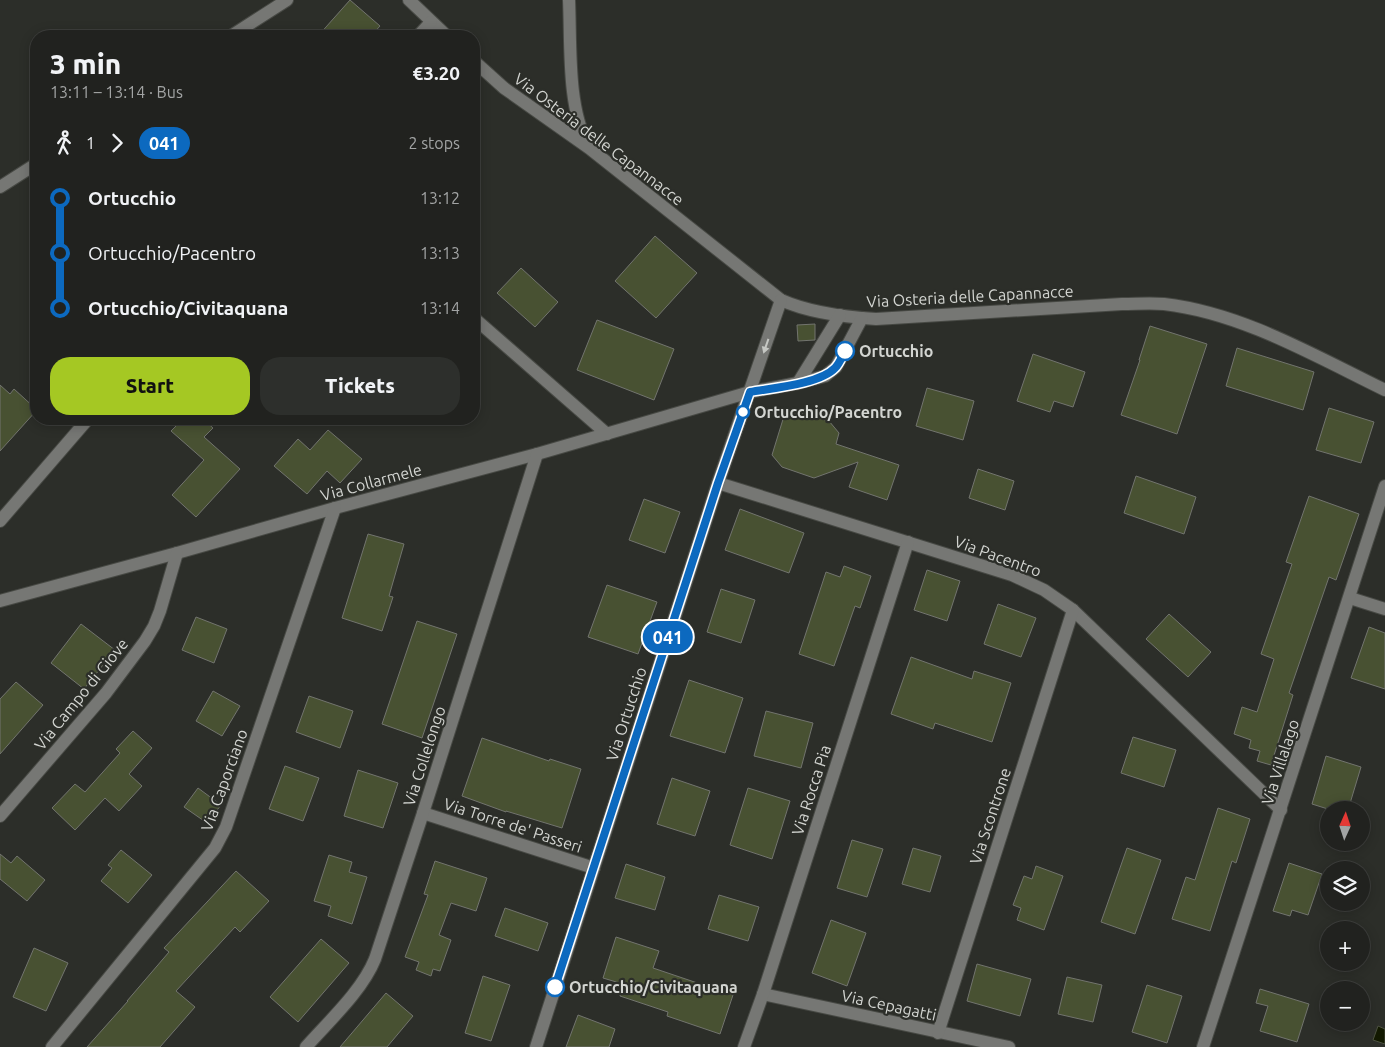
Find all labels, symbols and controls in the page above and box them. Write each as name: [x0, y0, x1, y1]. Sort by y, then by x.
text: 3 min: [50, 48, 121, 79]
text: €3.20: [412, 62, 460, 84]
street label: Via Osteria delle Capannacce: [511, 69, 687, 209]
text: 13:11 – 13:14 · Bus: [50, 83, 183, 101]
icon: walk: [50, 129, 78, 157]
icon: forward: [103, 129, 131, 157]
text: 041: [149, 133, 180, 153]
text: 1: [86, 134, 95, 152]
text: 2 stops: [408, 134, 460, 152]
text: Ortucchio: [88, 187, 176, 209]
text: 13:12: [420, 189, 460, 207]
text: Ortucchio/Pacentro: [88, 242, 256, 264]
text: 13:13: [420, 244, 460, 262]
street label: Via Osteria delle Capannacce: [866, 282, 1074, 310]
text: Ortucchio/Civitaquana: [88, 297, 288, 319]
text: 13:14: [420, 299, 460, 317]
one-way arrow: [761, 339, 769, 354]
marker: Ortucchio: [835, 341, 855, 361]
place label: Ortucchio: [859, 342, 933, 360]
button: Start: [50, 357, 250, 415]
button: Tickets: [260, 357, 460, 415]
place label: Ortucchio/Pacentro: [754, 403, 902, 421]
marker: Ortucchio/Pacentro: [736, 405, 750, 419]
street label: Via Collarmele: [318, 460, 424, 504]
street label: Via Pacentro: [952, 532, 1044, 580]
line badge: 041: [639, 621, 697, 653]
text: 041: [653, 627, 683, 647]
street label: Via Campo di Giove: [31, 635, 131, 753]
street label: Via Ortucchio: [602, 665, 650, 763]
street label: Via Collelongo: [399, 704, 449, 808]
street label: Via Villalago: [1258, 717, 1302, 807]
street label: Via Caporciano: [197, 727, 251, 833]
street label: Via Rocca Pia: [788, 742, 834, 838]
street label: Via Scontrone: [966, 765, 1014, 867]
street label: Via Torre de' Passeri: [442, 794, 584, 856]
north arrow: [1320, 801, 1370, 851]
map controls: [1320, 801, 1370, 1031]
button: layers: [1320, 861, 1370, 911]
button: +: [1320, 921, 1370, 971]
marker: Ortucchio/Civitaquana: [545, 977, 565, 997]
place label: Ortucchio/Civitaquana: [569, 978, 738, 996]
button: −: [1320, 981, 1370, 1031]
street label: Via Cepagatti: [840, 986, 938, 1024]

